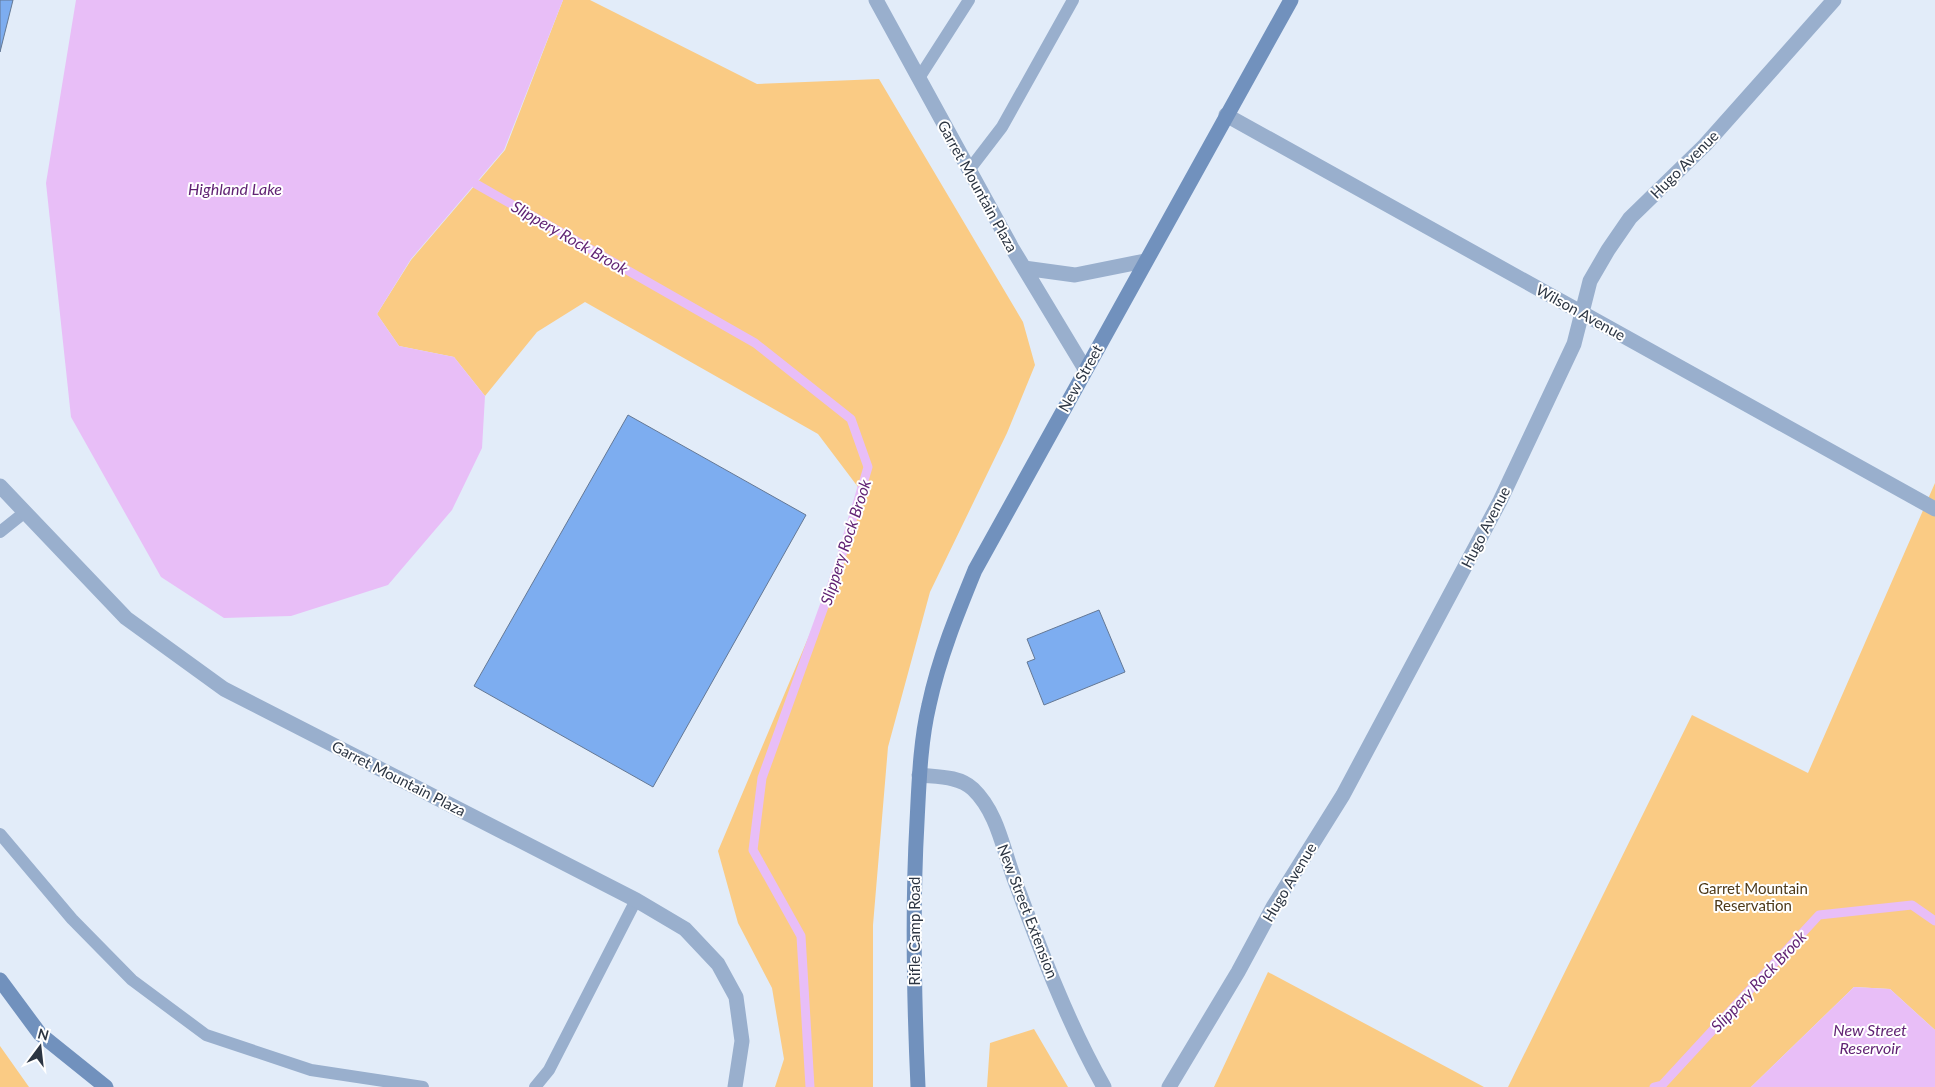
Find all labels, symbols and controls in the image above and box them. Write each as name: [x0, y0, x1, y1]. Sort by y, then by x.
street label: Garret Mountain Plaza: [934, 117, 1022, 255]
street label: Hugo Avenue: [1646, 126, 1722, 202]
water label: Highland Lake: [188, 179, 282, 198]
water label: Slippery Rock Brook: [509, 196, 632, 278]
street label: Wilson Avenue: [1533, 280, 1629, 344]
street label: New Street: [1054, 341, 1106, 415]
water label: Slippery Rock Brook: [816, 476, 874, 607]
street label: Hugo Avenue: [1457, 483, 1513, 571]
street label: Garret Mountain Plaza: [329, 736, 469, 820]
street label: Hugo Avenue: [1258, 839, 1320, 925]
street label: New Street Extension: [994, 841, 1062, 981]
street label: Rifle Camp Road: [905, 877, 923, 985]
park label: Garret Mountain Reservation: [1698, 879, 1808, 914]
water label: Slippery Rock Brook: [1706, 926, 1810, 1035]
water label: New Street Reservoir: [1833, 1020, 1907, 1057]
north arrow: [15, 1022, 65, 1072]
text: N: [36, 1024, 51, 1044]

